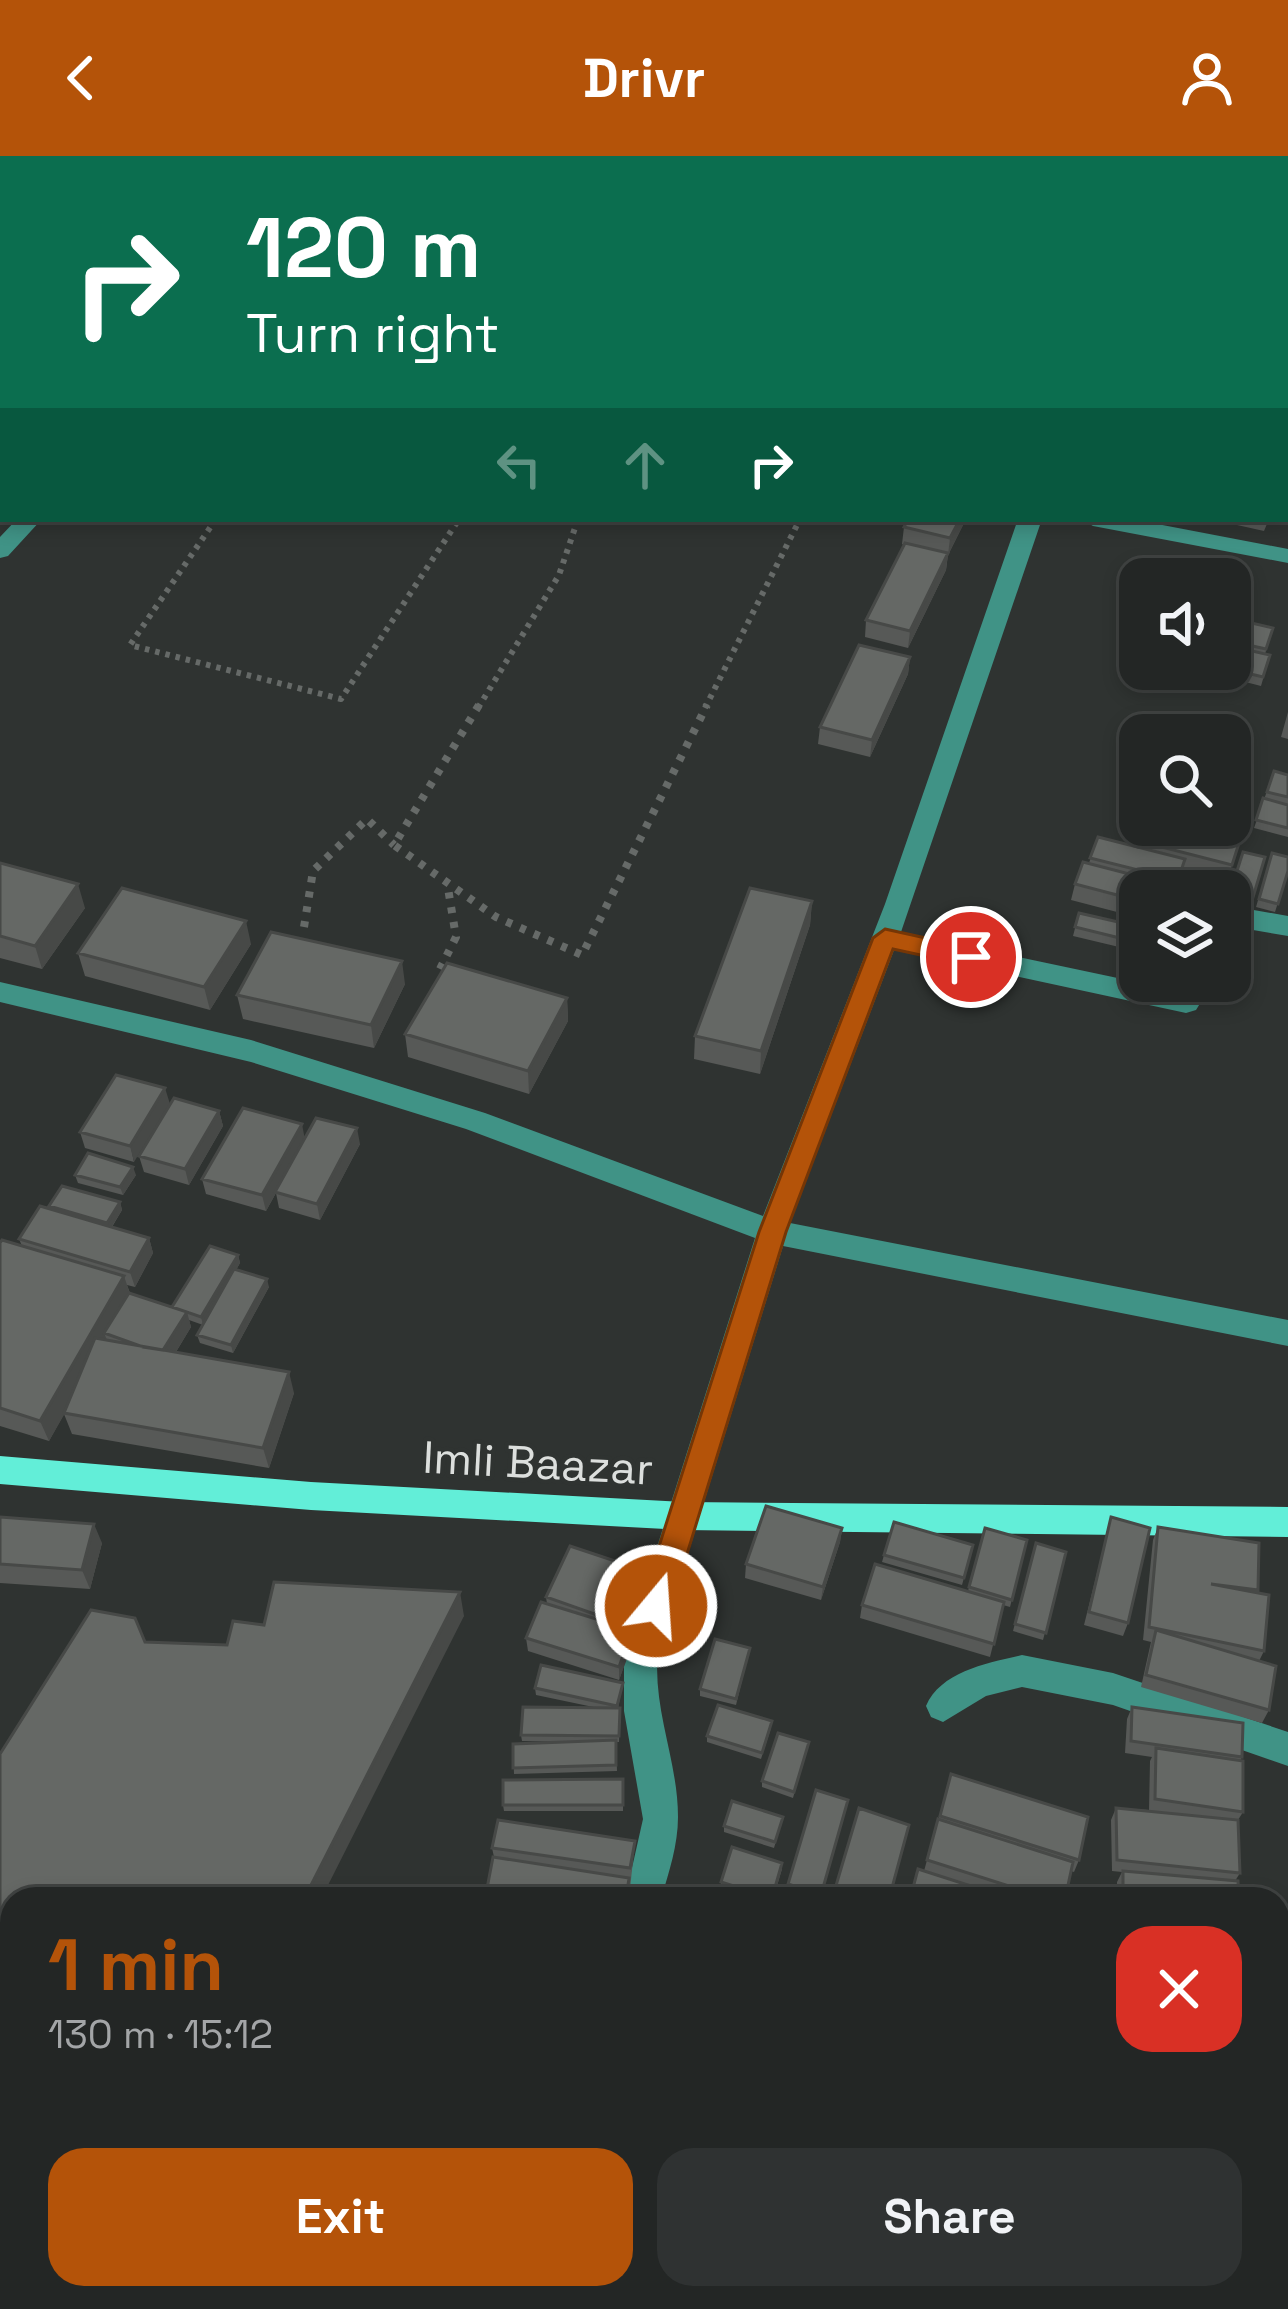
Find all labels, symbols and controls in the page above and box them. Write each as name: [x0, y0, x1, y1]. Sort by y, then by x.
text: Drivr: [583, 44, 705, 113]
icon: back: [48, 45, 114, 111]
icon: person: [1174, 45, 1240, 111]
text: 120 m: [246, 194, 481, 302]
icon: right: [48, 204, 204, 360]
text: Turn right: [246, 299, 499, 368]
icon: left: [486, 432, 552, 498]
icon: ahead: [612, 432, 678, 498]
icon: right: [738, 432, 804, 498]
map controls: [1119, 558, 1251, 1002]
button: sound: [1119, 558, 1251, 690]
button: search: [1119, 714, 1251, 846]
button: layers: [1119, 870, 1251, 1002]
pin: [920, 906, 1022, 1008]
icon: arrive: [938, 924, 1004, 990]
street label: Imli Baazar: [421, 1428, 655, 1498]
position arrow: [593, 1543, 719, 1669]
text: 1 min: [48, 1919, 224, 2011]
button: close: [1116, 1926, 1242, 2052]
text: 130 m · 15:12: [48, 2010, 273, 2059]
button: Exit: [48, 2148, 633, 2286]
button: Share: [657, 2148, 1242, 2286]

